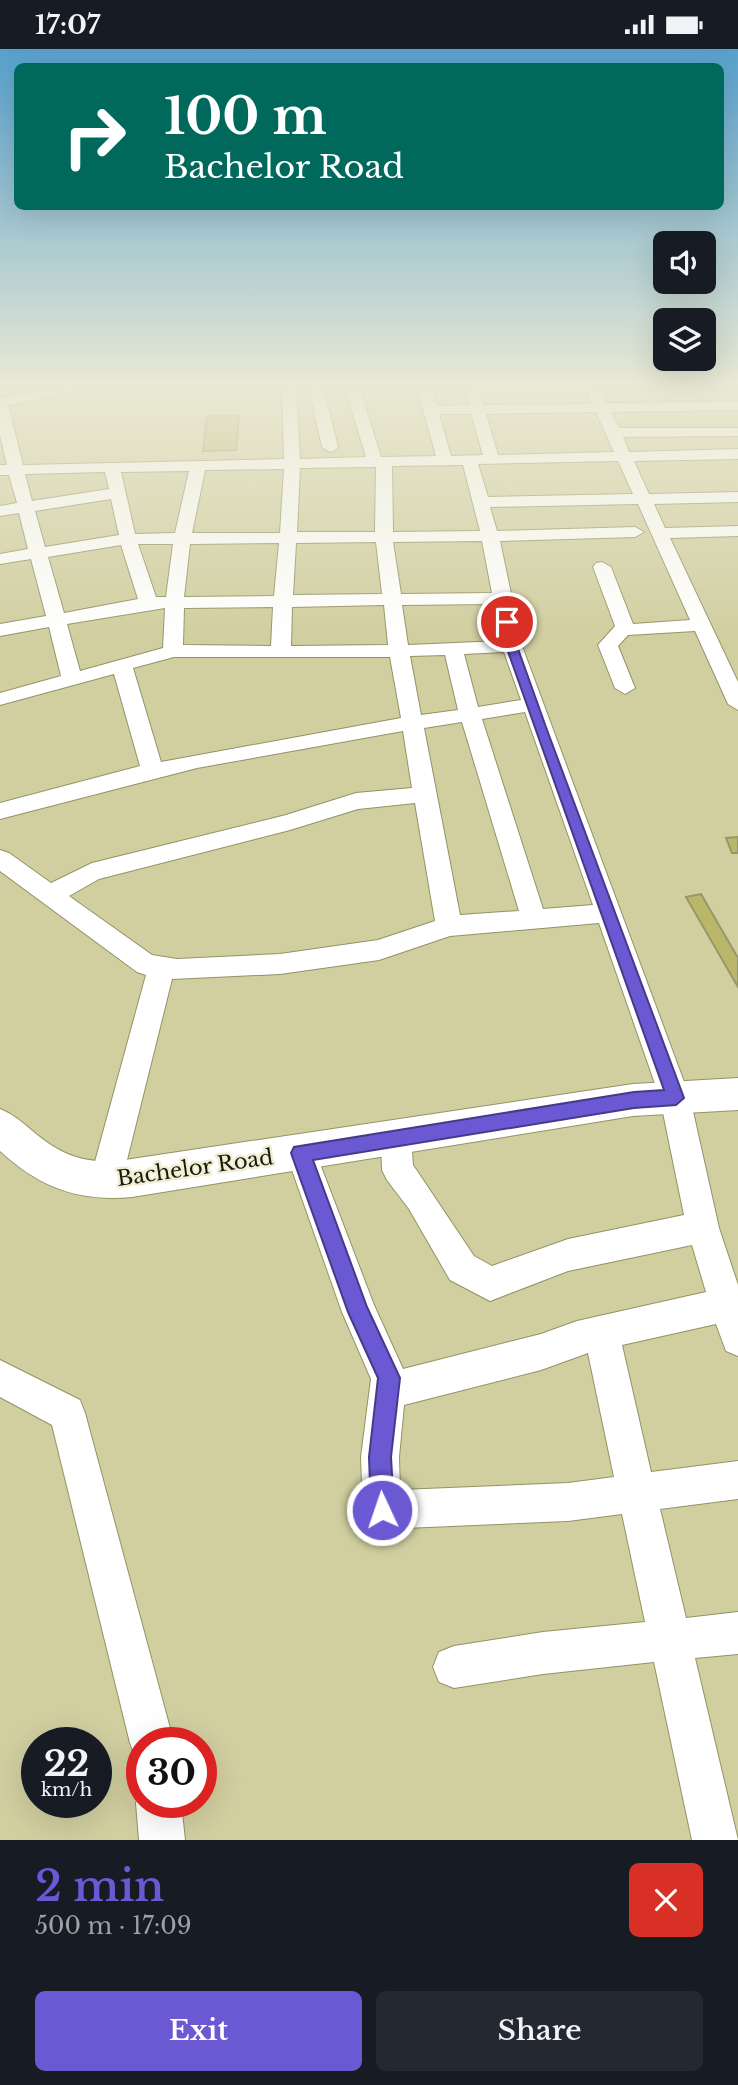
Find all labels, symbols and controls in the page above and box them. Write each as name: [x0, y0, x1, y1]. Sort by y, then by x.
text: 17:07: [35, 9, 100, 41]
text: 100 m: [164, 86, 327, 147]
icon: right: [49, 91, 140, 182]
text: Bachelor Road: [164, 147, 404, 187]
map controls: [653, 231, 716, 371]
button: sound: [653, 231, 716, 294]
button: layers: [653, 308, 716, 371]
pin: [477, 592, 537, 652]
icon: arrive: [488, 603, 526, 641]
street label: Bachelor Road: [115, 1144, 275, 1192]
position arrow: [345, 1473, 419, 1547]
speed limit sign: 30: [126, 1727, 217, 1818]
text: 22: [44, 1742, 89, 1785]
text: km/h: [41, 1779, 92, 1801]
text: 2 min: [35, 1860, 164, 1912]
button: close: [629, 1863, 703, 1937]
text: 500 m · 17:09: [35, 1912, 192, 1940]
button: Exit: [35, 1991, 362, 2071]
button: Share: [376, 1991, 703, 2071]

